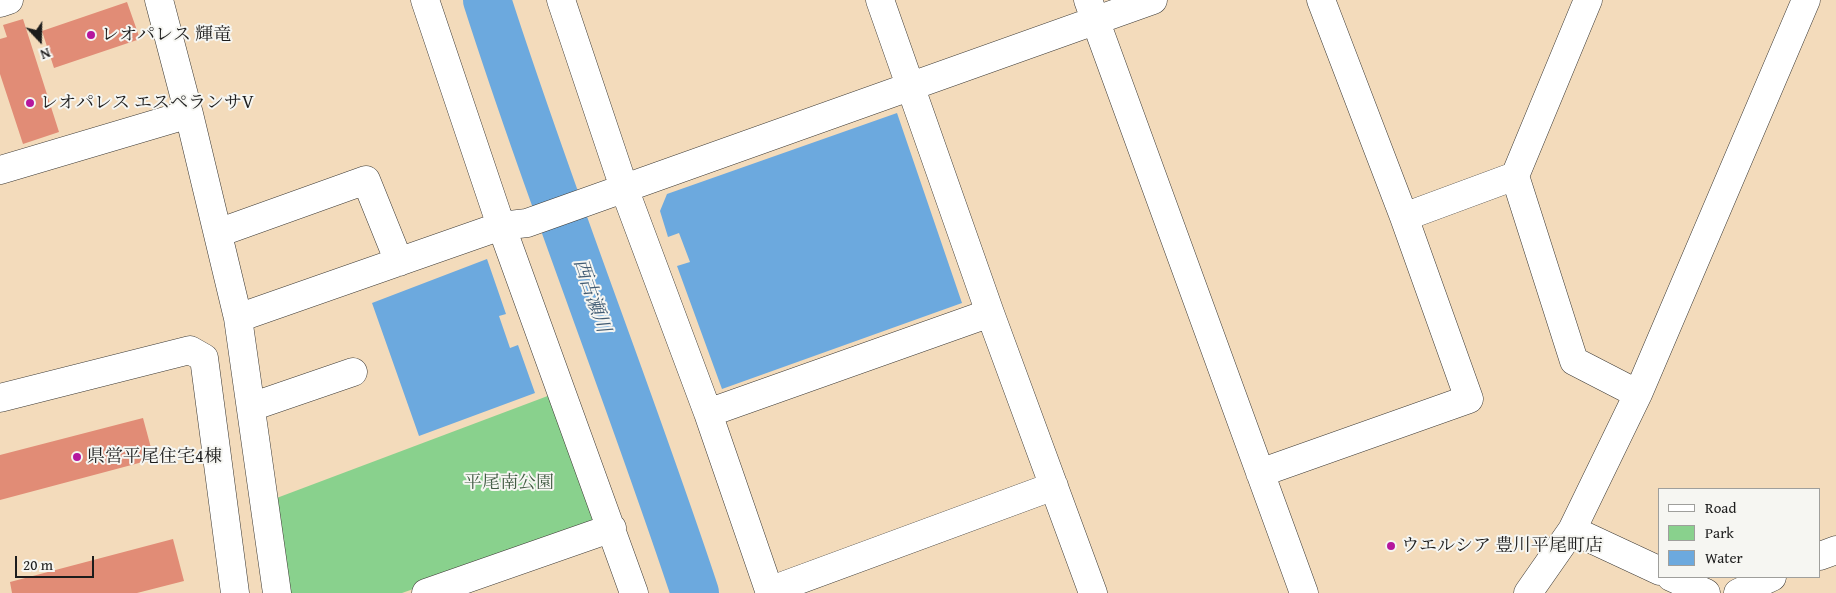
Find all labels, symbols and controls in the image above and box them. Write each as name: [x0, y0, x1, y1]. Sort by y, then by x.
north arrow: [15, 15, 65, 65]
place label: レオパレス 輝竜: [101, 24, 231, 46]
marker: レオパレス 輝竜: [85, 29, 97, 41]
text: N: [37, 43, 53, 65]
place label: レオパレス エスペランサⅤ: [40, 92, 254, 114]
marker: レオパレス エスペランサⅤ: [24, 97, 36, 109]
water label: 西古瀬川: [568, 256, 614, 336]
place label: 県営平尾住宅4棟: [87, 446, 222, 468]
marker: 県営平尾住宅4棟: [71, 451, 83, 463]
park label: 平尾南公園: [464, 472, 554, 494]
legend: [1658, 488, 1821, 578]
text: Road: [1705, 497, 1736, 518]
text: Park: [1705, 522, 1734, 543]
place label: ウエルシア 豊川平尾町店: [1401, 535, 1603, 557]
marker: ウエルシア 豊川平尾町店: [1385, 540, 1397, 552]
scale bar: [18, 546, 96, 578]
text: Water: [1705, 547, 1743, 568]
text: 20 m: [23, 554, 53, 575]

